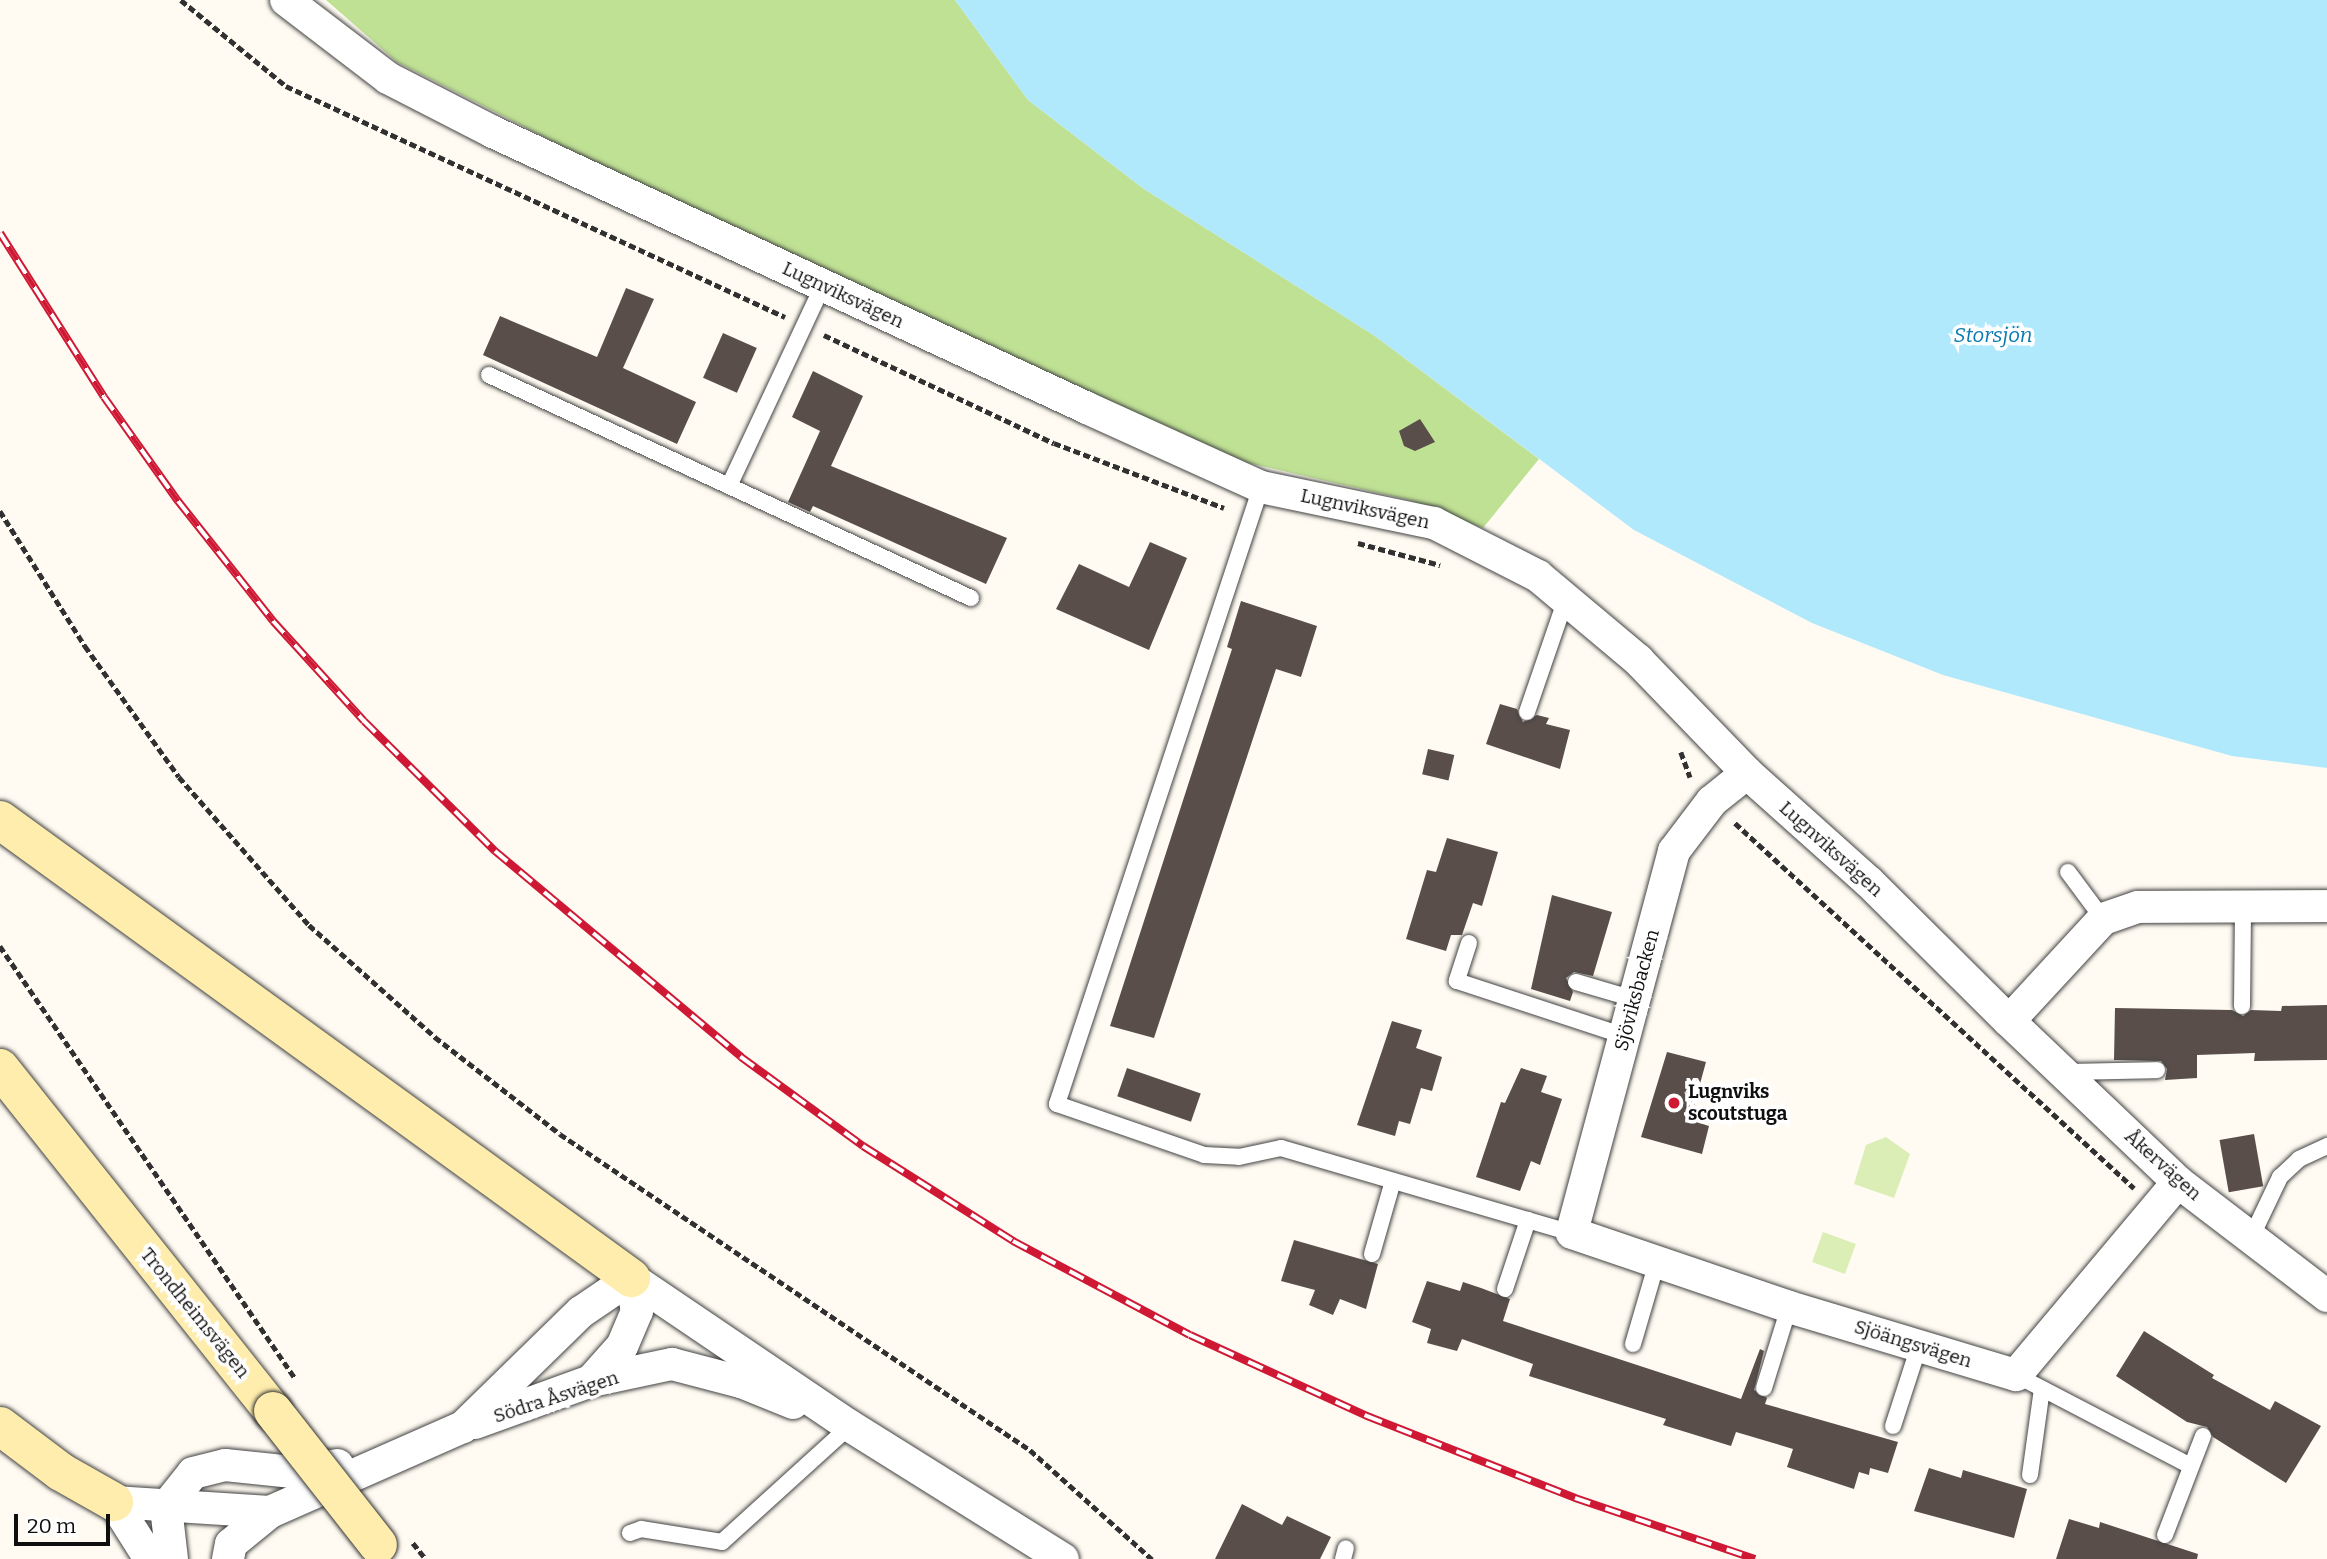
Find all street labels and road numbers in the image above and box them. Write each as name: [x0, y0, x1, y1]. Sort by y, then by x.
street label: Lugnviksvägen: [779, 257, 907, 333]
street label: Lugnviksvägen: [1298, 484, 1432, 534]
street label: Lugnviksvägen: [1775, 797, 1887, 901]
street label: Sjöviksbacken: [1610, 927, 1664, 1053]
street label: Åkervägen: [2120, 1125, 2206, 1205]
street label: Trondheimsvägen: [136, 1243, 254, 1383]
street label: Sjöängsvägen: [1852, 1315, 1974, 1373]
street label: Södra Åsvägen: [491, 1366, 621, 1428]

